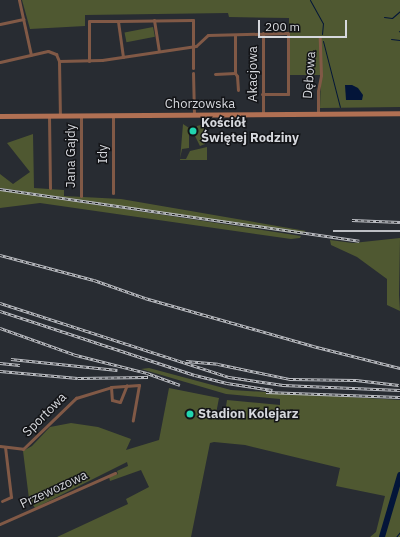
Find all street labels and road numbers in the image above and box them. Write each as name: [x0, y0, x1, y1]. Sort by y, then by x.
street label: Akacjowa: [245, 46, 261, 102]
street label: Dębowa: [301, 51, 319, 99]
street label: Chorzowska: [165, 96, 235, 112]
street label: Jana Gajdy: [63, 124, 79, 188]
street label: Idy: [95, 144, 111, 164]
street label: Sportowa: [20, 390, 70, 440]
street label: Przewozowa: [18, 468, 90, 512]

